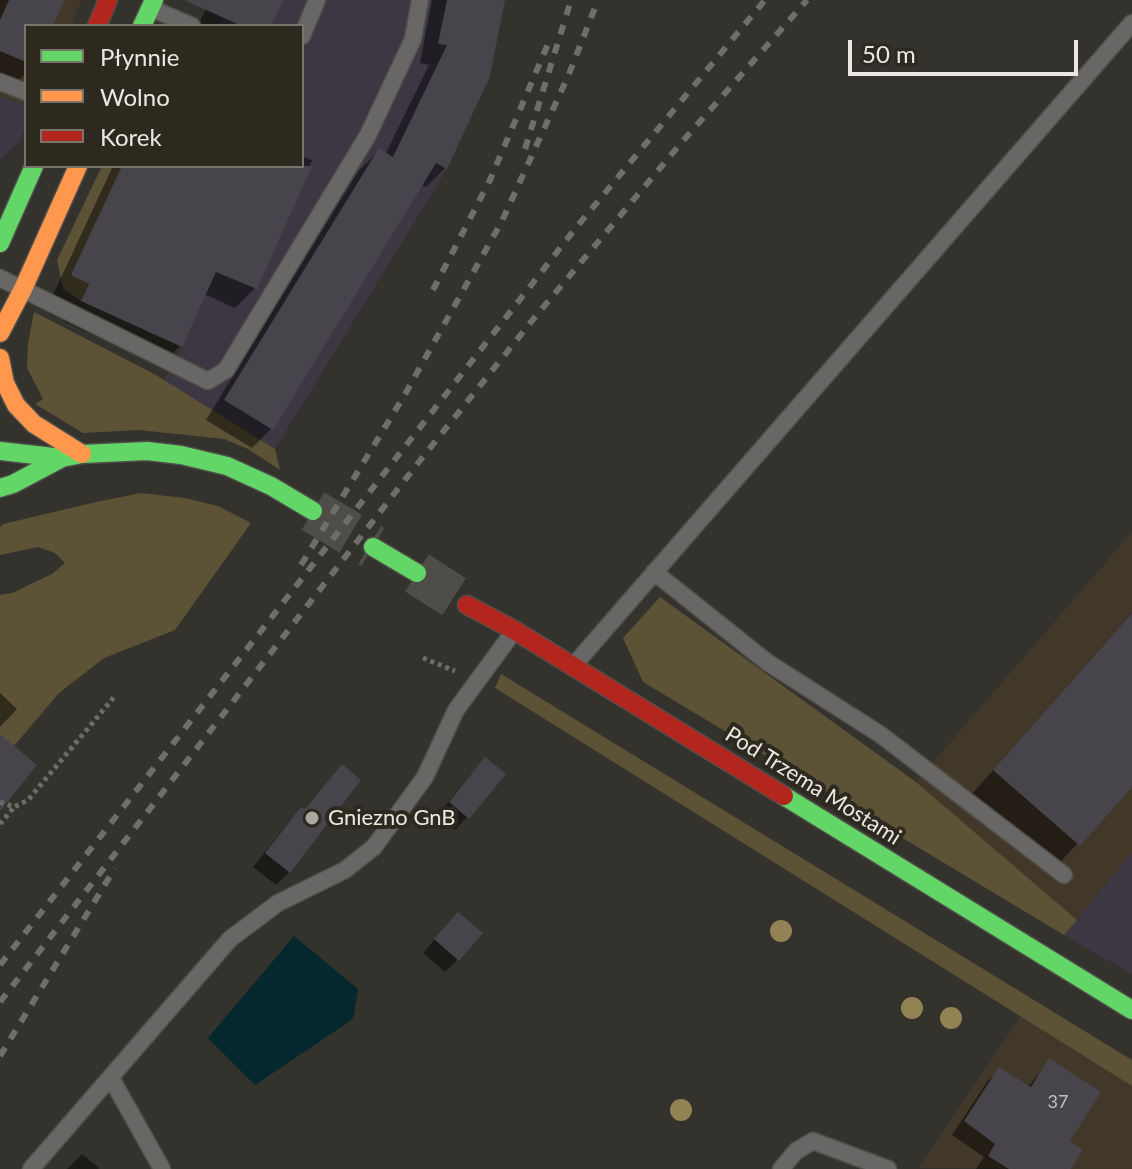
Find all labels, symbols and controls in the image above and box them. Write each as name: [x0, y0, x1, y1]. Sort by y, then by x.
legend: [24, 24, 304, 168]
scale bar: [852, 24, 1082, 74]
text: 50 m: [862, 39, 916, 68]
text: Płynnie: [100, 42, 179, 71]
text: Wolno: [100, 82, 170, 111]
text: Korek: [100, 122, 162, 151]
street label: Pod Trzema Mostami: [720, 721, 906, 851]
place label: Gniezno GnB: [328, 805, 456, 831]
marker: Gniezno GnB: [303, 809, 321, 827]
house number: 37: [1048, 1091, 1068, 1113]

